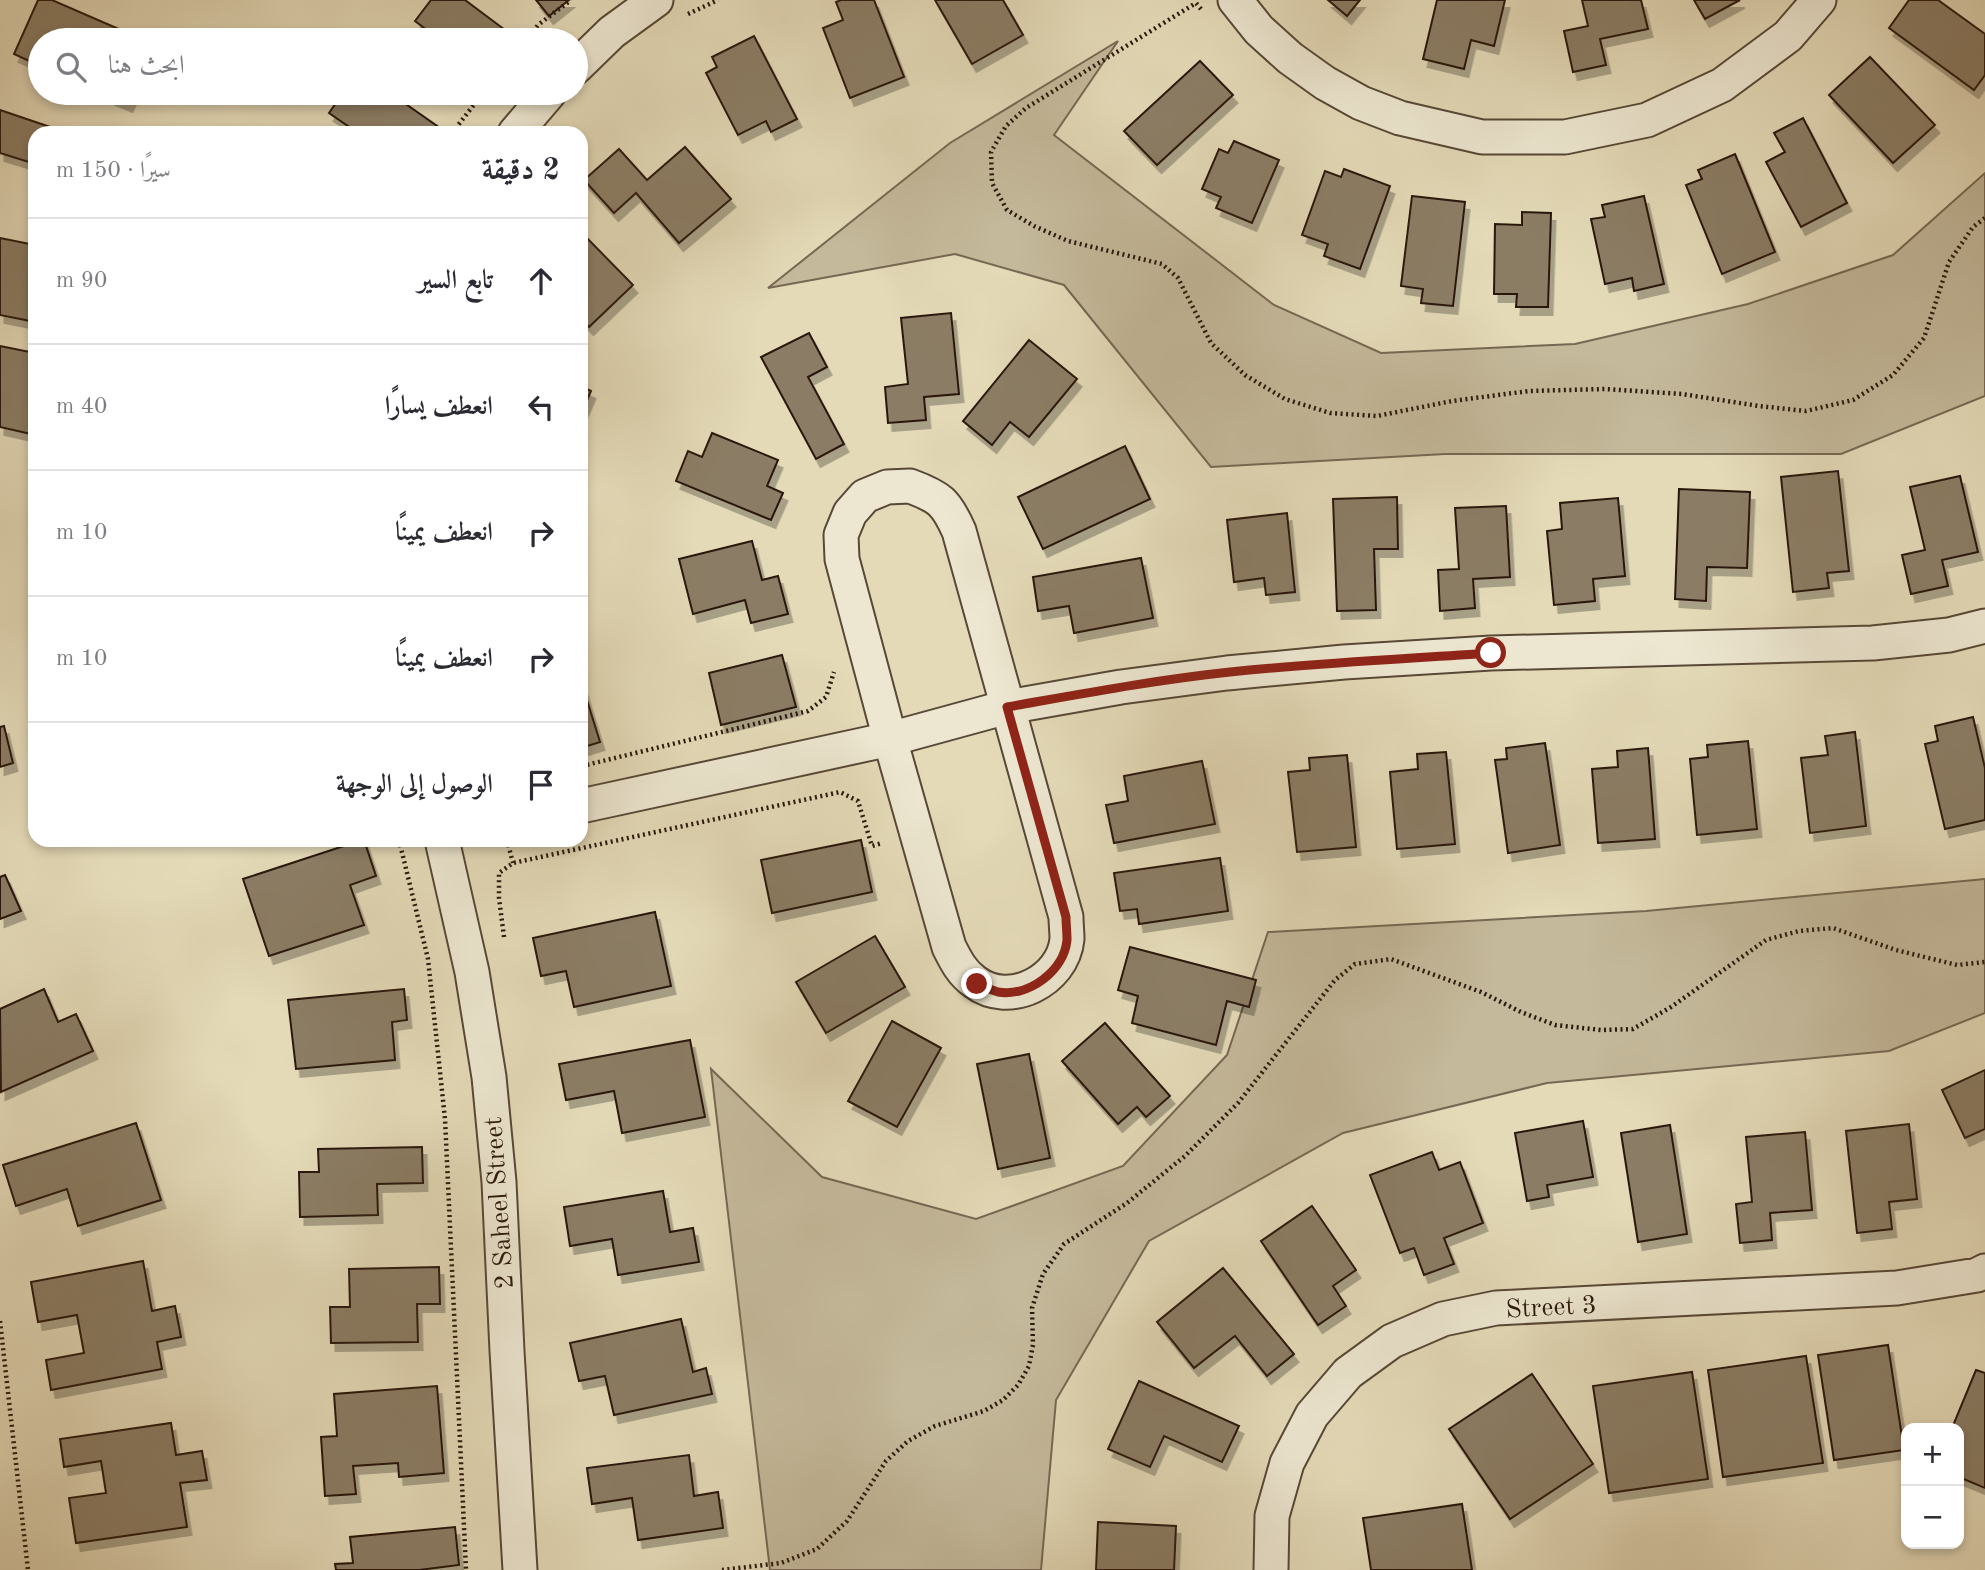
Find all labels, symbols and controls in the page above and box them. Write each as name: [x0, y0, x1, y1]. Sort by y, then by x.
search box: [28, 28, 588, 105]
icon: search: [52, 48, 90, 86]
text: ابحث هنا: [108, 53, 185, 79]
text: 2 دقيقة: [482, 156, 560, 186]
text: سيرًا · 150 m: [56, 159, 171, 182]
icon: ahead: [522, 262, 560, 300]
text: تابع السير: [418, 268, 493, 294]
text: 90 m: [56, 269, 107, 292]
icon: left: [522, 388, 560, 426]
text: انعطف يسارًا: [385, 394, 493, 420]
text: 40 m: [56, 395, 107, 418]
icon: right: [522, 514, 560, 552]
text: انعطف يمينًا: [395, 520, 493, 546]
text: 10 m: [56, 521, 107, 544]
route start: [1475, 637, 1506, 668]
icon: right: [522, 640, 560, 678]
text: انعطف يمينًا: [395, 646, 493, 672]
text: 10 m: [56, 647, 107, 670]
icon: arrive: [522, 766, 560, 804]
text: الوصول إلى الوجهة: [336, 772, 493, 798]
route end: [961, 968, 992, 999]
street label: 2 Saheel Street: [481, 1116, 519, 1290]
street label: Street 3: [1505, 1293, 1597, 1323]
map controls: [1901, 1423, 1964, 1549]
button: +: [1901, 1423, 1964, 1486]
button: −: [1901, 1486, 1964, 1549]

